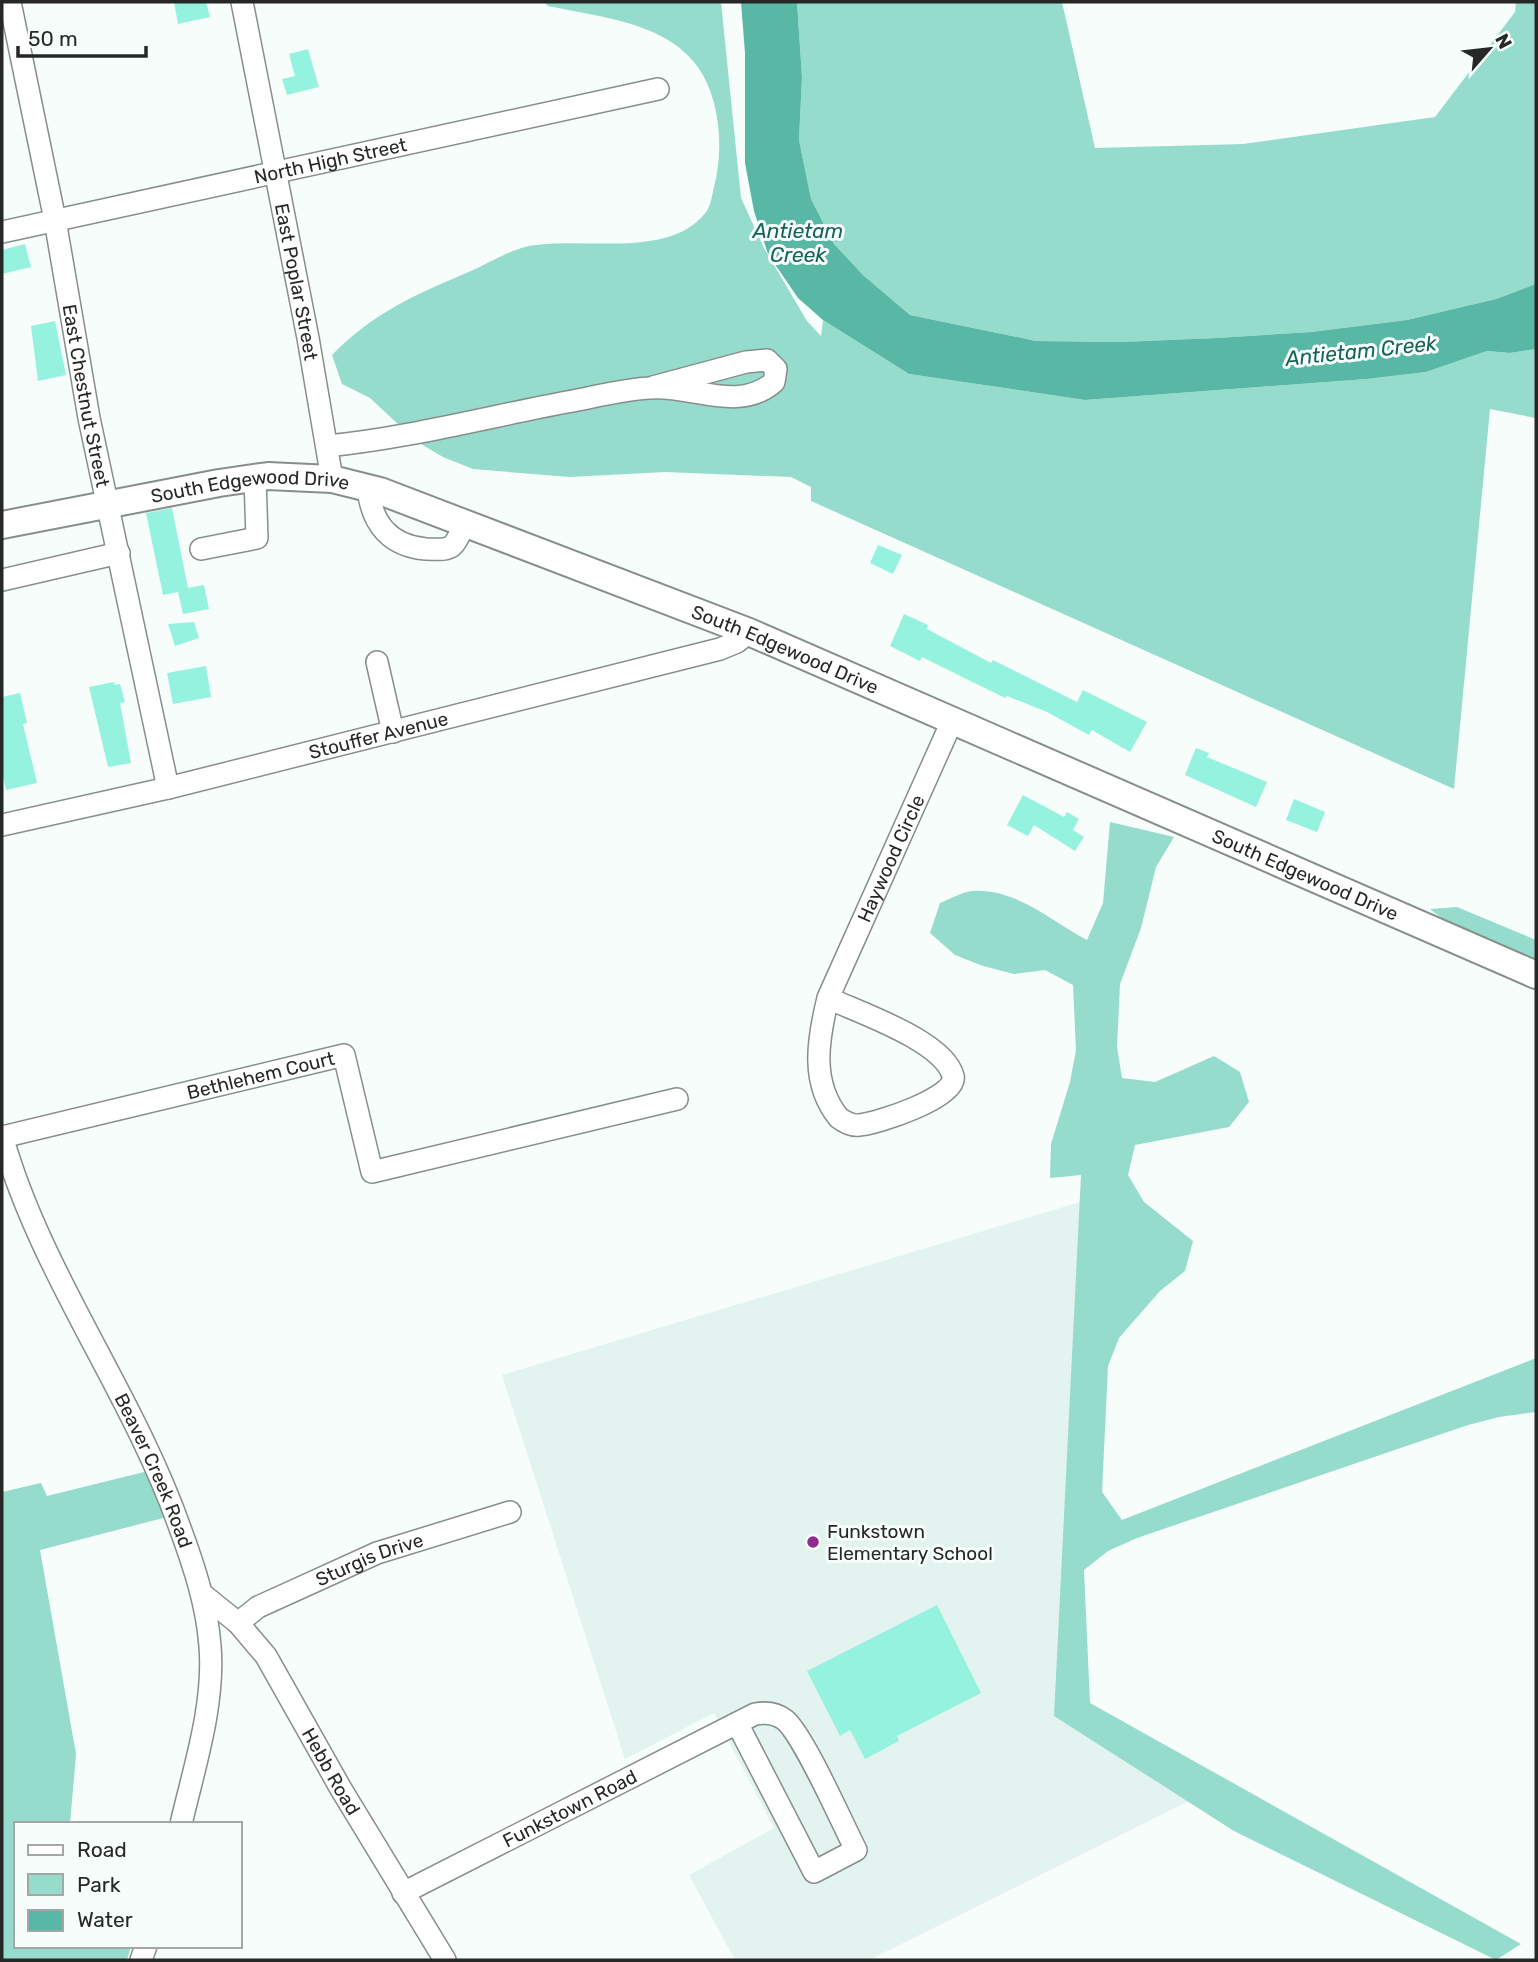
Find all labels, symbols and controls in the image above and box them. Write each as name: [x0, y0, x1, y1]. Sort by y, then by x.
scale bar: [18, 14, 145, 58]
north arrow: [1454, 14, 1524, 84]
text: 50 m: [28, 26, 78, 51]
text: N: [1490, 30, 1517, 53]
street label: North High Street: [252, 133, 409, 189]
street label: East Poplar Street: [270, 201, 323, 363]
water label: Antietam Creek: [752, 218, 843, 267]
street label: East Chestnut Street: [58, 302, 115, 490]
water label: Antietam Creek: [1283, 330, 1439, 371]
street label: South Edgewood Drive: [149, 465, 352, 508]
street label: South Edgewood Drive: [688, 600, 882, 699]
street label: Stouffer Avenue: [306, 707, 451, 764]
street label: Haywood Circle: [853, 791, 930, 926]
street label: South Edgewood Drive: [1209, 824, 1402, 926]
street label: Bethlehem Court: [185, 1047, 337, 1104]
street label: Beaver Creek Road: [110, 1390, 197, 1551]
place label: Funkstown Elementary School: [827, 1520, 993, 1565]
street label: Sturgis Drive: [312, 1528, 426, 1591]
marker: Funkstown Elementary School: [805, 1534, 821, 1550]
street label: Hebb Road: [297, 1724, 365, 1819]
street label: Funkstown Road: [499, 1765, 641, 1852]
legend: [14, 1822, 242, 1948]
text: Road: [77, 1837, 127, 1862]
text: Park: [77, 1872, 121, 1897]
text: Water: [77, 1907, 133, 1932]

